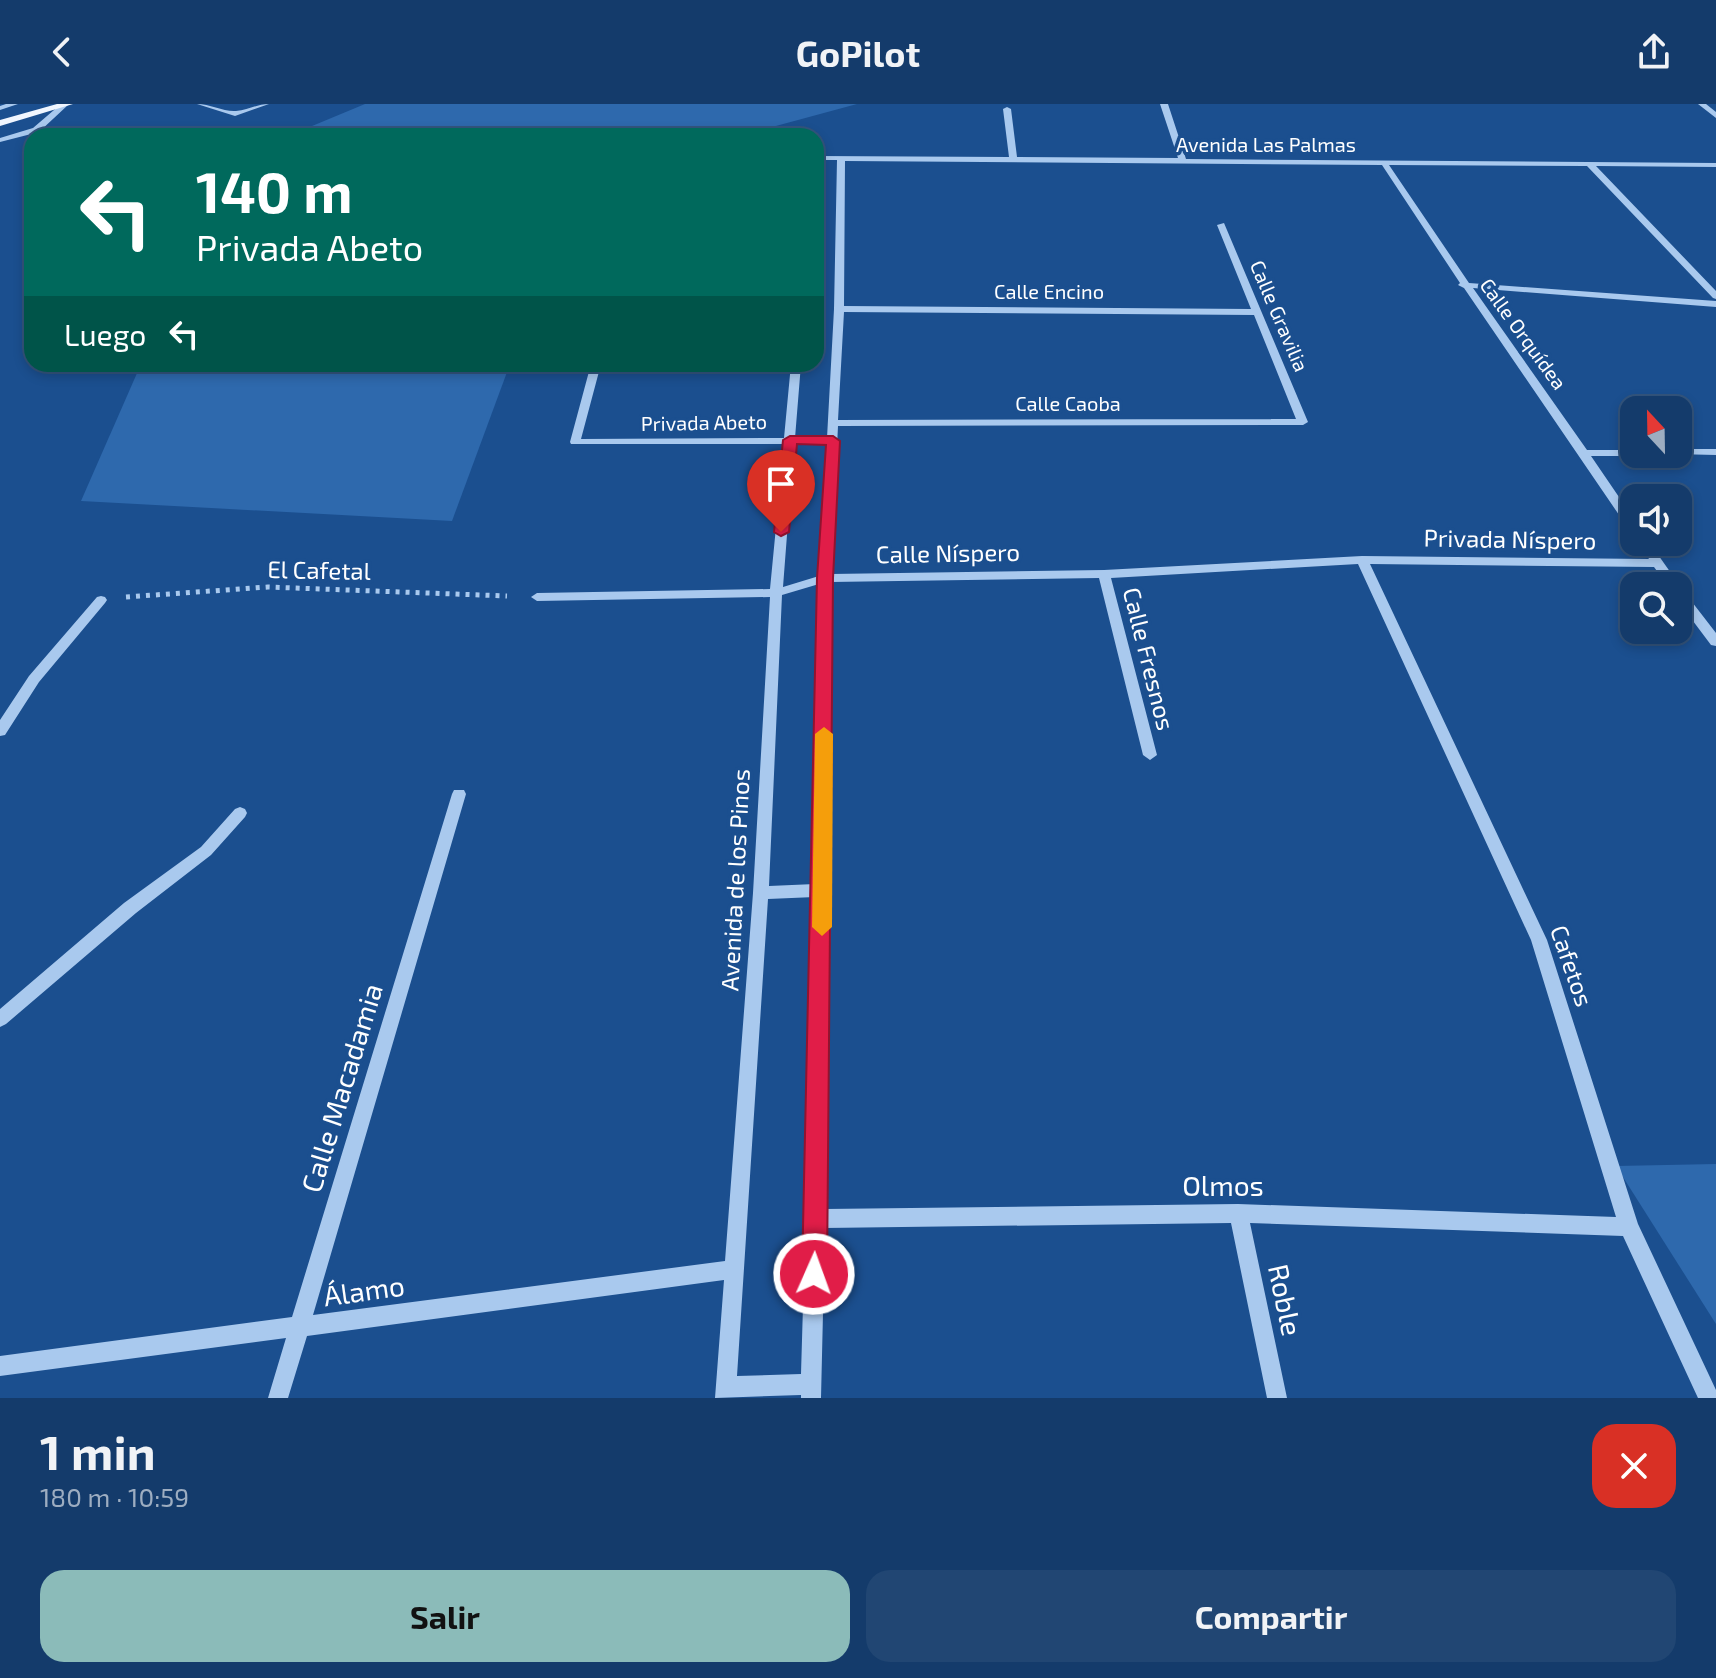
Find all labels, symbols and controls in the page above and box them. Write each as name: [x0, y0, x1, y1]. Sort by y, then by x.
icon: back: [40, 30, 84, 74]
icon: share: [1632, 30, 1676, 74]
text: GoPilot: [796, 31, 920, 74]
street label: Avenida Las Palmas: [1176, 132, 1356, 156]
text: 140 m: [196, 157, 353, 224]
icon: left: [64, 160, 168, 264]
text: Privada Abeto: [196, 225, 423, 268]
street label: Calle Gravilia: [1246, 256, 1314, 375]
street label: Calle Orquídea: [1475, 273, 1572, 394]
street label: Calle Encino: [994, 279, 1104, 303]
icon: left: [162, 312, 206, 356]
text: Luego: [64, 316, 146, 352]
street label: Calle Caoba: [1015, 391, 1121, 415]
north arrow: [1620, 396, 1692, 468]
map controls: [1620, 396, 1692, 644]
street label: Privada Abeto: [641, 409, 767, 435]
pin: [747, 450, 815, 532]
icon: arrive: [759, 462, 803, 506]
button: sound: [1620, 484, 1692, 556]
street label: Privada Níspero: [1423, 522, 1597, 555]
street label: Calle Níspero: [876, 537, 1020, 568]
street label: El Cafetal: [267, 554, 371, 585]
button: search: [1620, 572, 1692, 644]
street label: Calle Fresnos: [1118, 584, 1181, 733]
street label: Avenida de los Pinos: [714, 768, 755, 992]
street label: Cafetos: [1545, 921, 1600, 1010]
street label: Calle Macadamia: [293, 979, 389, 1196]
street label: Olmos: [1182, 1168, 1264, 1202]
position arrow: [772, 1232, 856, 1316]
street label: Roble: [1262, 1261, 1310, 1339]
street label: Álamo: [321, 1268, 407, 1313]
text: 1 min: [40, 1422, 156, 1480]
button: close: [1592, 1424, 1676, 1508]
text: 180 m · 10:59: [40, 1481, 189, 1512]
button: Salir: [40, 1570, 850, 1662]
button: Compartir: [866, 1570, 1676, 1662]

